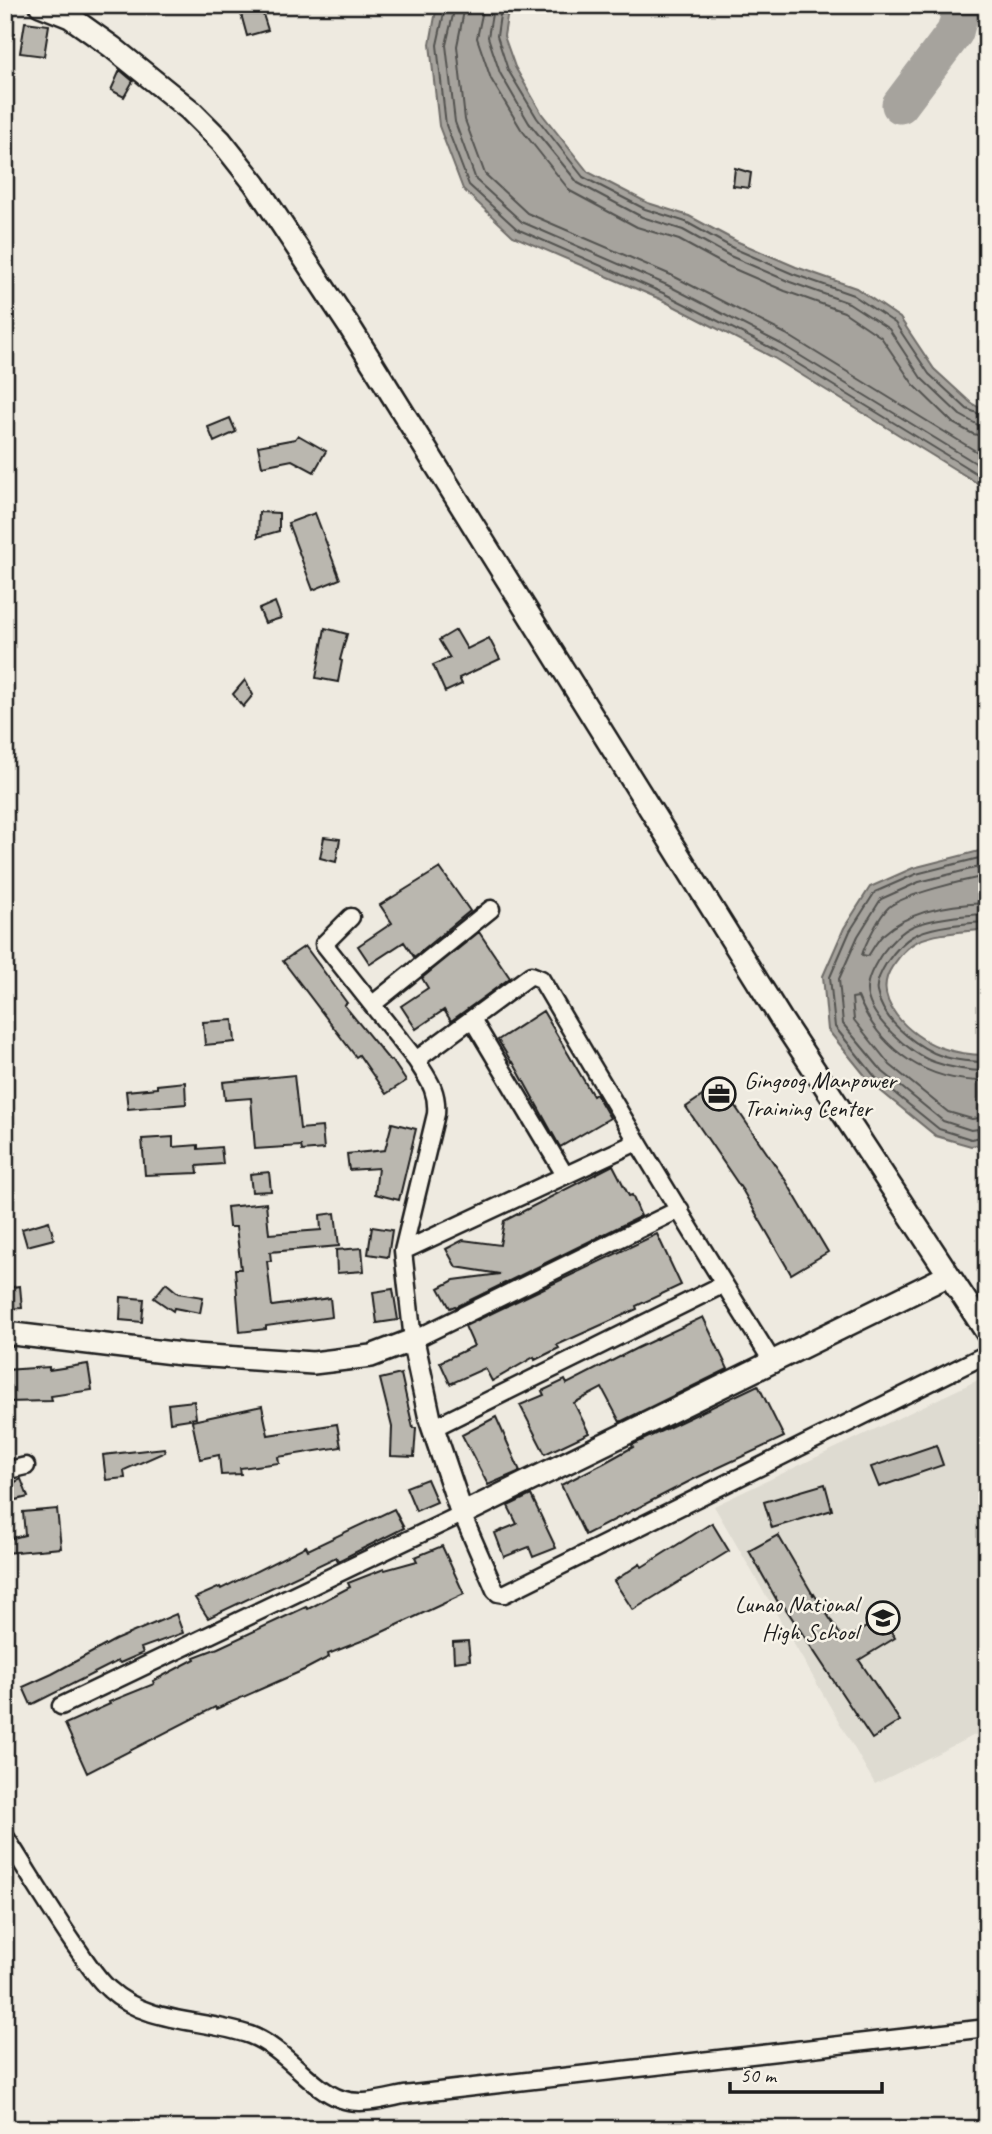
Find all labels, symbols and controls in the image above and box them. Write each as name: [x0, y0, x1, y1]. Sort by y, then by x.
place label: Gingoog Manpower Training Center: [744, 1065, 898, 1123]
office icon: Gingoog Manpower Training Center: [700, 1075, 738, 1113]
place label: Lunao National High School: [735, 1589, 862, 1647]
school or university icon: Lunao National High School: [864, 1599, 902, 1637]
scale bar: [730, 2050, 882, 2094]
text: 50 m: [740, 2062, 778, 2088]

